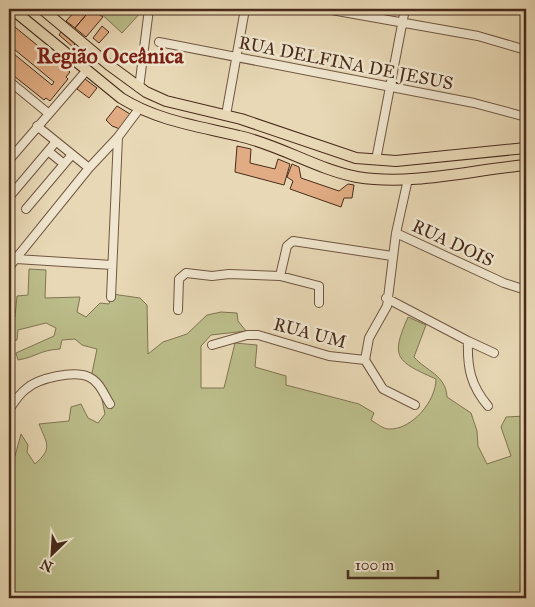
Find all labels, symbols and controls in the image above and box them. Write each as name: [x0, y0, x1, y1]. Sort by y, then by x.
street label: RUA DELFINA DE JESUS: [237, 31, 455, 96]
district label: Região Oceânica: [36, 42, 184, 69]
street label: RUA DOIS: [409, 215, 497, 271]
street label: RUA UM: [271, 313, 349, 353]
north arrow: [28, 530, 78, 580]
scale bar: [348, 547, 438, 579]
text: N: [38, 555, 56, 576]
text: 100 m: [355, 556, 395, 574]

